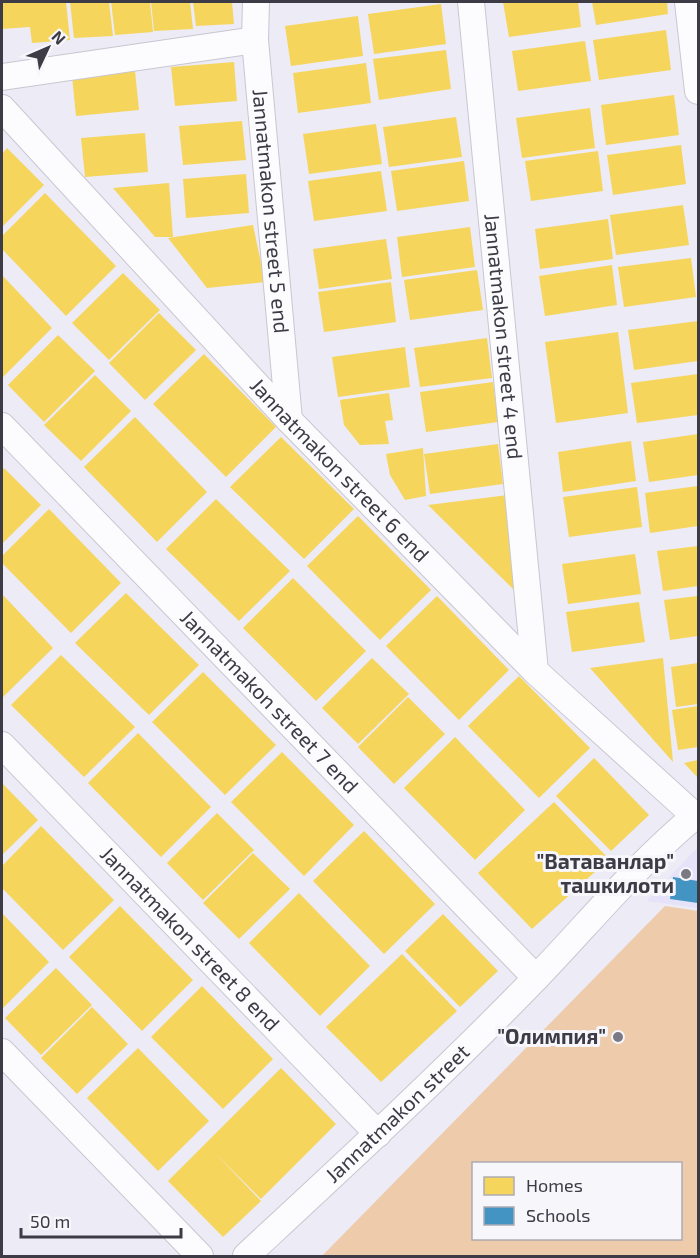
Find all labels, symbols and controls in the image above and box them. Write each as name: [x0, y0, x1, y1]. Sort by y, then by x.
north arrow: [18, 18, 78, 78]
text: N: [48, 26, 70, 48]
street label: Jannatmakon street 5 end: [248, 88, 295, 334]
street label: Jannatmakon street 4 end: [480, 212, 529, 460]
street label: Jannatmakon street 6 end: [246, 372, 435, 566]
street label: Jannatmakon street 7 end: [176, 604, 364, 798]
street label: Jannatmakon street 8 end: [96, 841, 285, 1036]
place label: "Ватаванлар" ташкилоти: [536, 848, 674, 897]
marker: "Ватаванлар" ташкилоти: [679, 867, 693, 881]
place label: "Олимпия": [497, 1023, 606, 1048]
marker: "Олимпия": [611, 1030, 625, 1044]
street label: Jannatmakon street: [319, 1038, 474, 1187]
legend: [472, 1162, 682, 1240]
text: Homes: [526, 1174, 583, 1196]
scale bar: [21, 1201, 182, 1239]
text: Schools: [526, 1204, 590, 1226]
text: 50 m: [30, 1210, 70, 1232]

